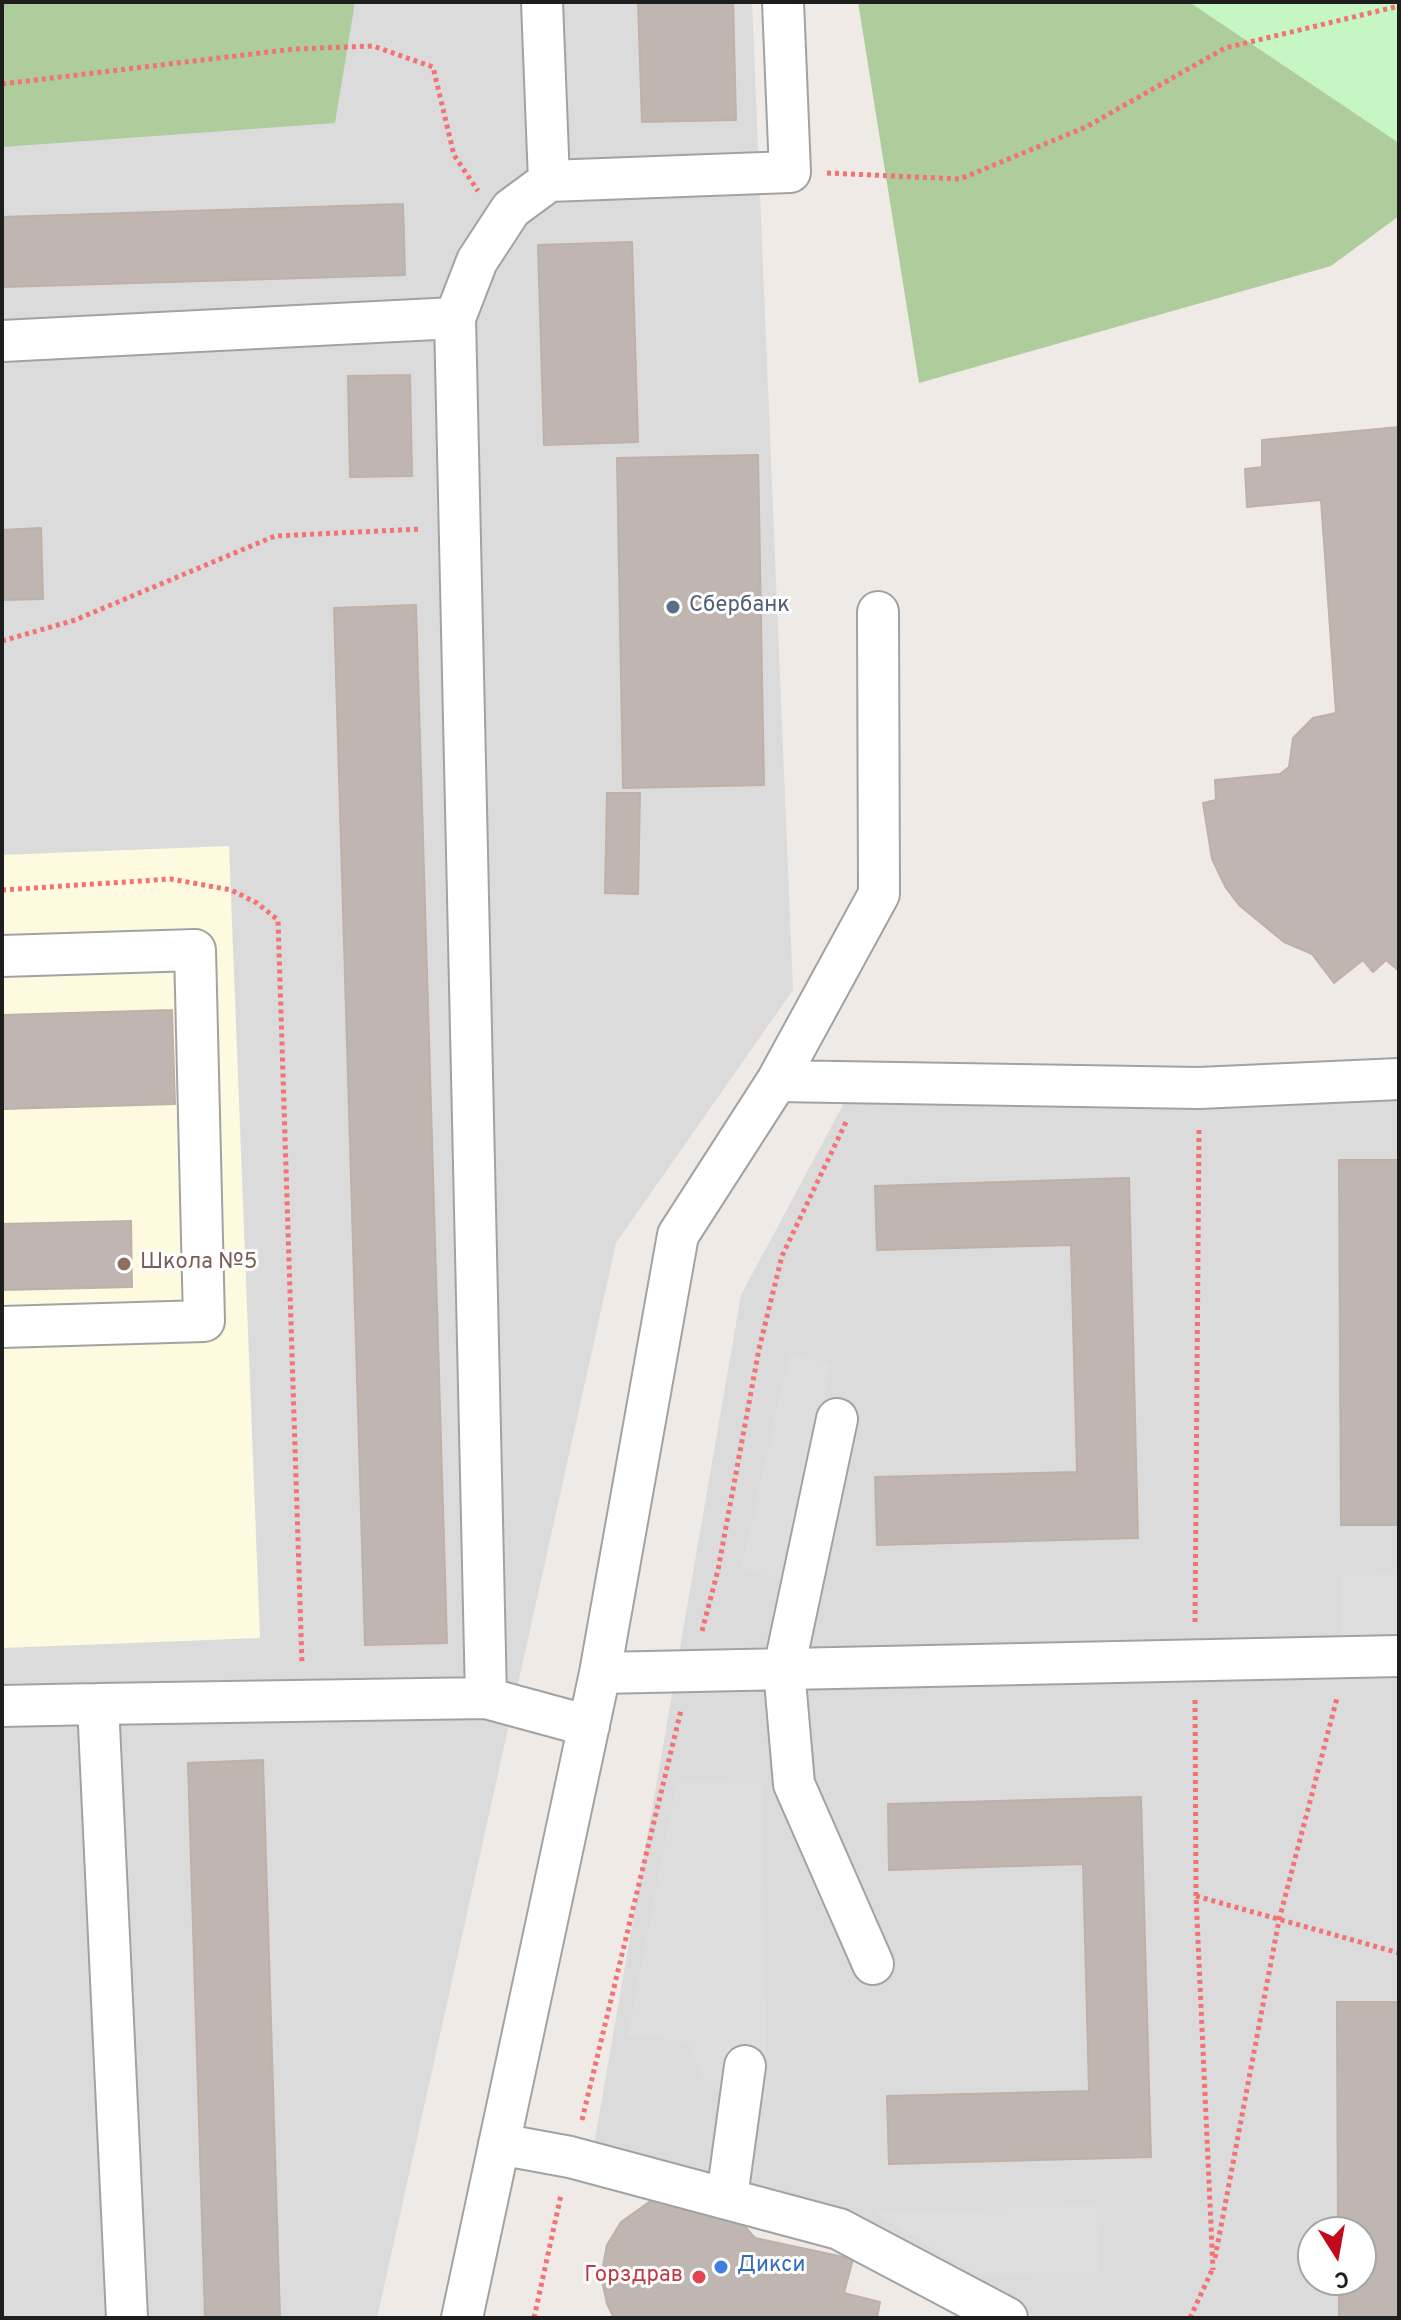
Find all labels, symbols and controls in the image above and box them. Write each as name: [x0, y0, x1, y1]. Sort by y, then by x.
place label: Сбербанк: [689, 594, 790, 620]
marker: Сбербанк: [664, 598, 682, 616]
place label: Школа №5: [140, 1251, 257, 1277]
marker: Школа №5: [115, 1255, 133, 1273]
north arrow: [1297, 2216, 1377, 2296]
place label: Дикси: [737, 2254, 805, 2280]
marker: Дикси: [712, 2258, 730, 2276]
text: С: [1332, 2263, 1351, 2293]
place label: Горздрав: [584, 2264, 683, 2290]
marker: Горздрав: [690, 2268, 708, 2286]

